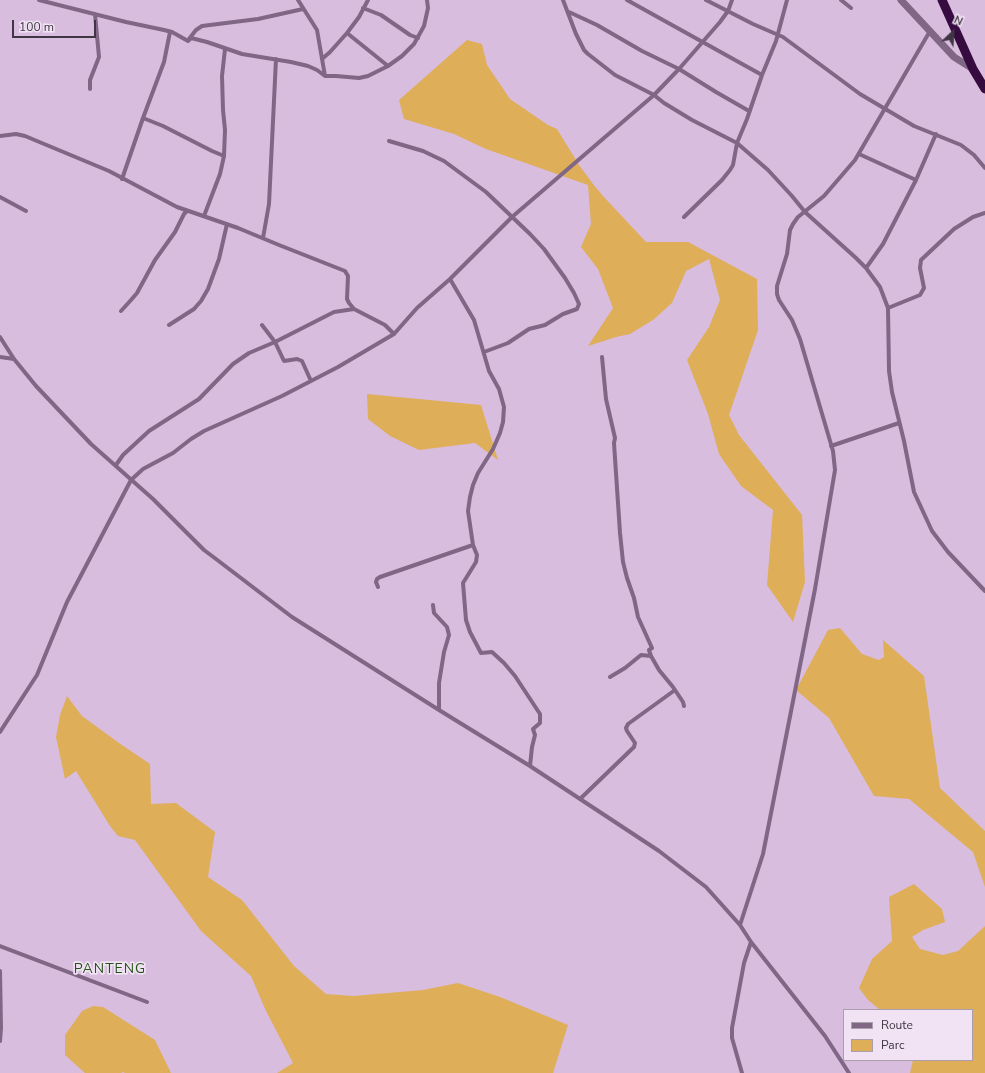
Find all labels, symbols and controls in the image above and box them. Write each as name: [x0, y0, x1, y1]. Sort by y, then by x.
scale bar: [14, 12, 98, 38]
north arrow: [933, 12, 973, 52]
text: N: [951, 12, 965, 29]
text: 100 m: [19, 19, 54, 35]
district label: PANTENG: [74, 962, 146, 978]
legend: [843, 1009, 973, 1061]
text: Route: [881, 1017, 913, 1033]
text: Parc: [881, 1037, 904, 1053]

